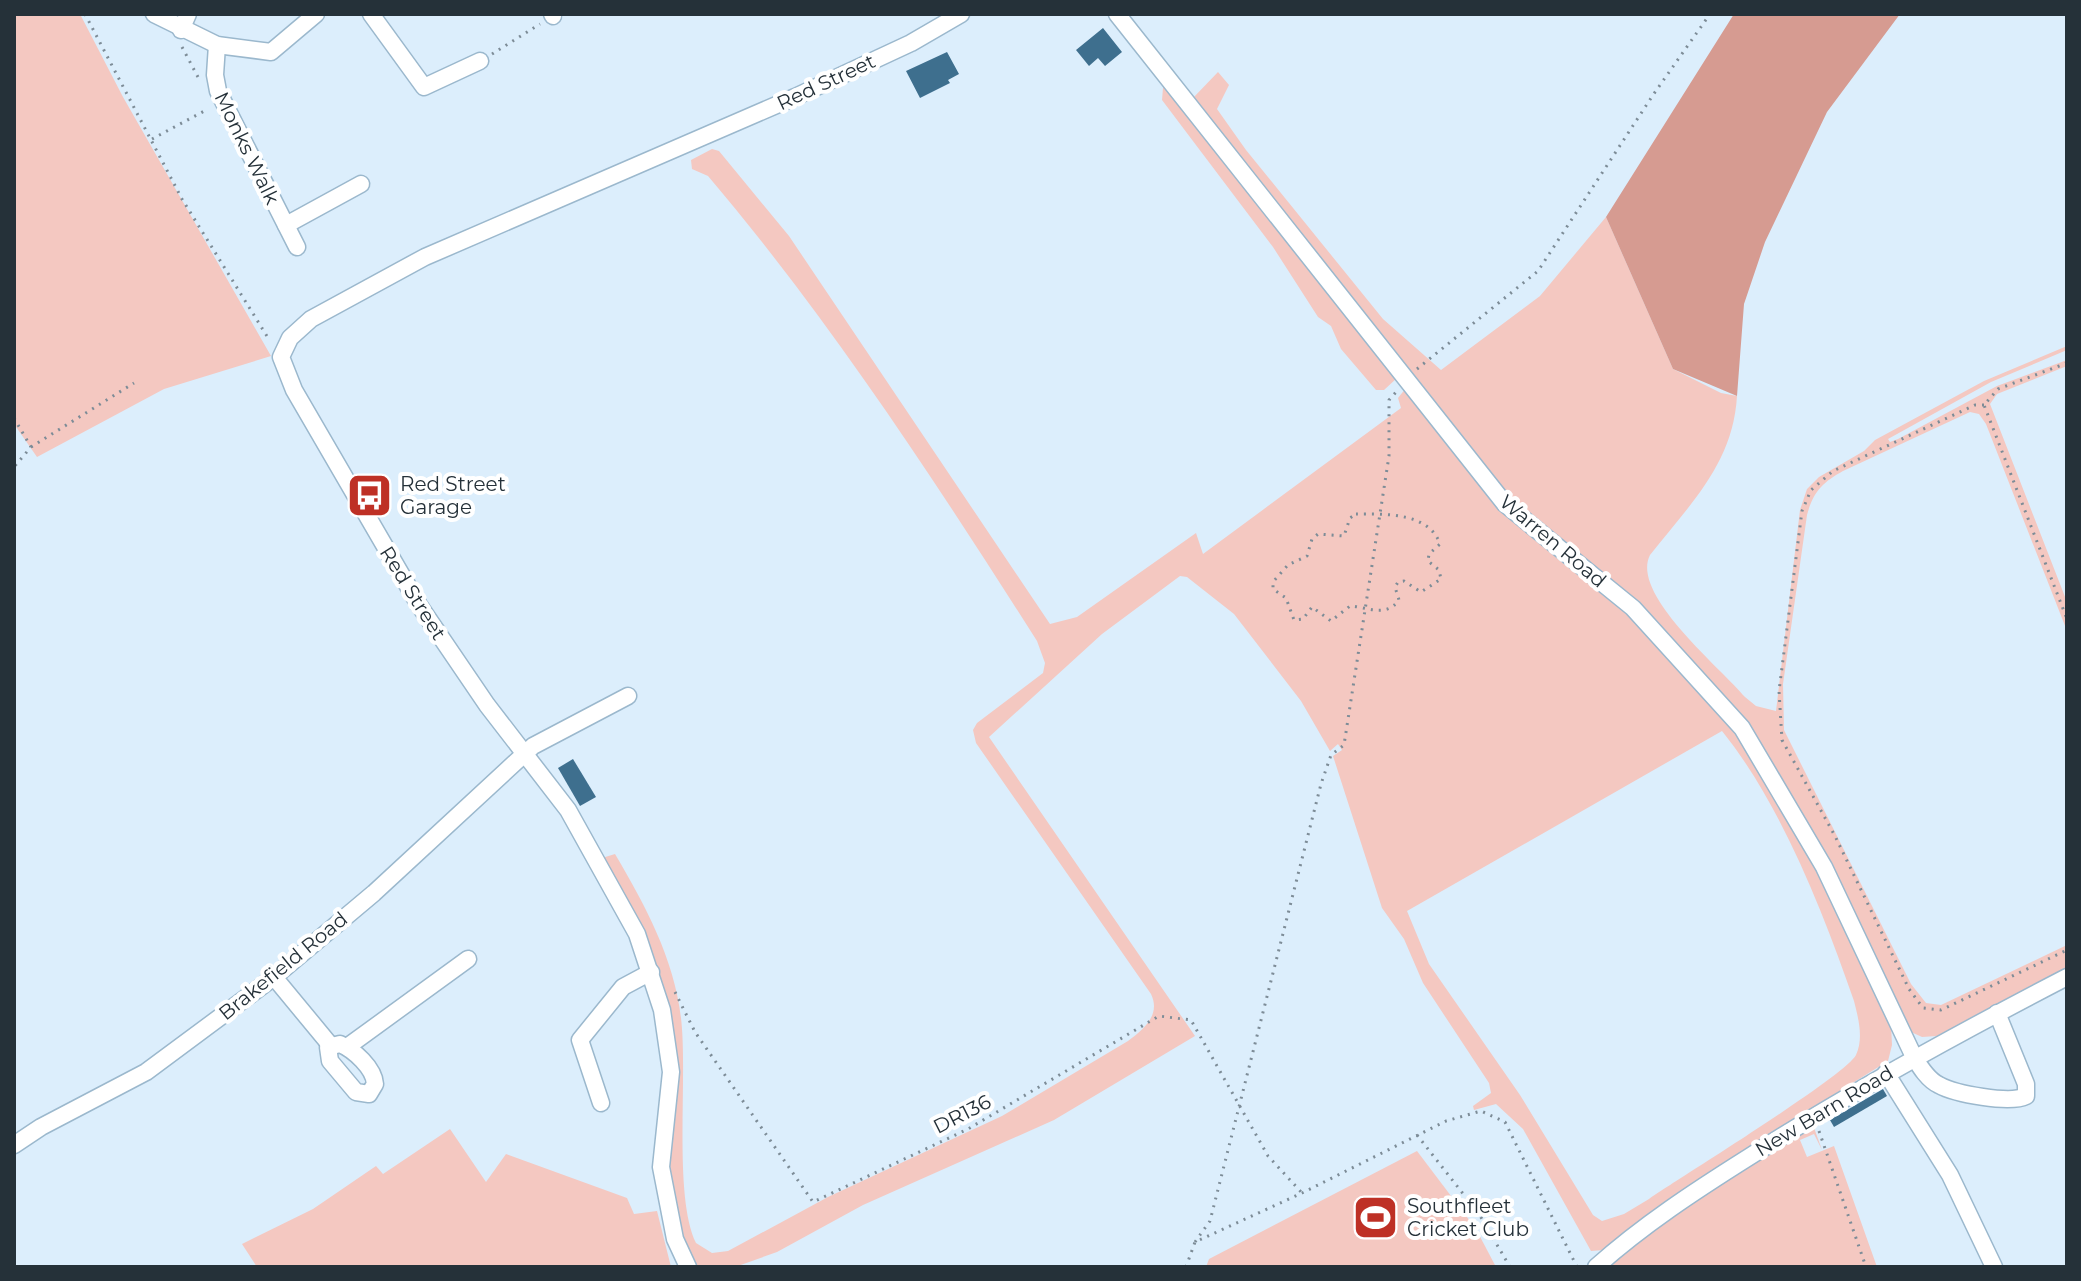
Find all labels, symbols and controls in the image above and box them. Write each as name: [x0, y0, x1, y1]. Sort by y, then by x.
street label: Red Street: [773, 49, 879, 115]
street label: Monks Walk: [209, 88, 285, 208]
bus stop icon: Red Street Garage: [345, 471, 393, 519]
place label: Red Street Garage: [400, 472, 506, 519]
street label: Warren Road: [1495, 489, 1611, 593]
street label: Red Street: [375, 542, 451, 644]
street label: Brakefield Road: [214, 907, 352, 1025]
street label: New Barn Road: [1751, 1060, 1897, 1162]
street label: DR136: [929, 1089, 995, 1139]
sports icon: Southfleet Cricket Club: [1352, 1193, 1400, 1241]
place label: Southfleet Cricket Club: [1407, 1194, 1529, 1241]

